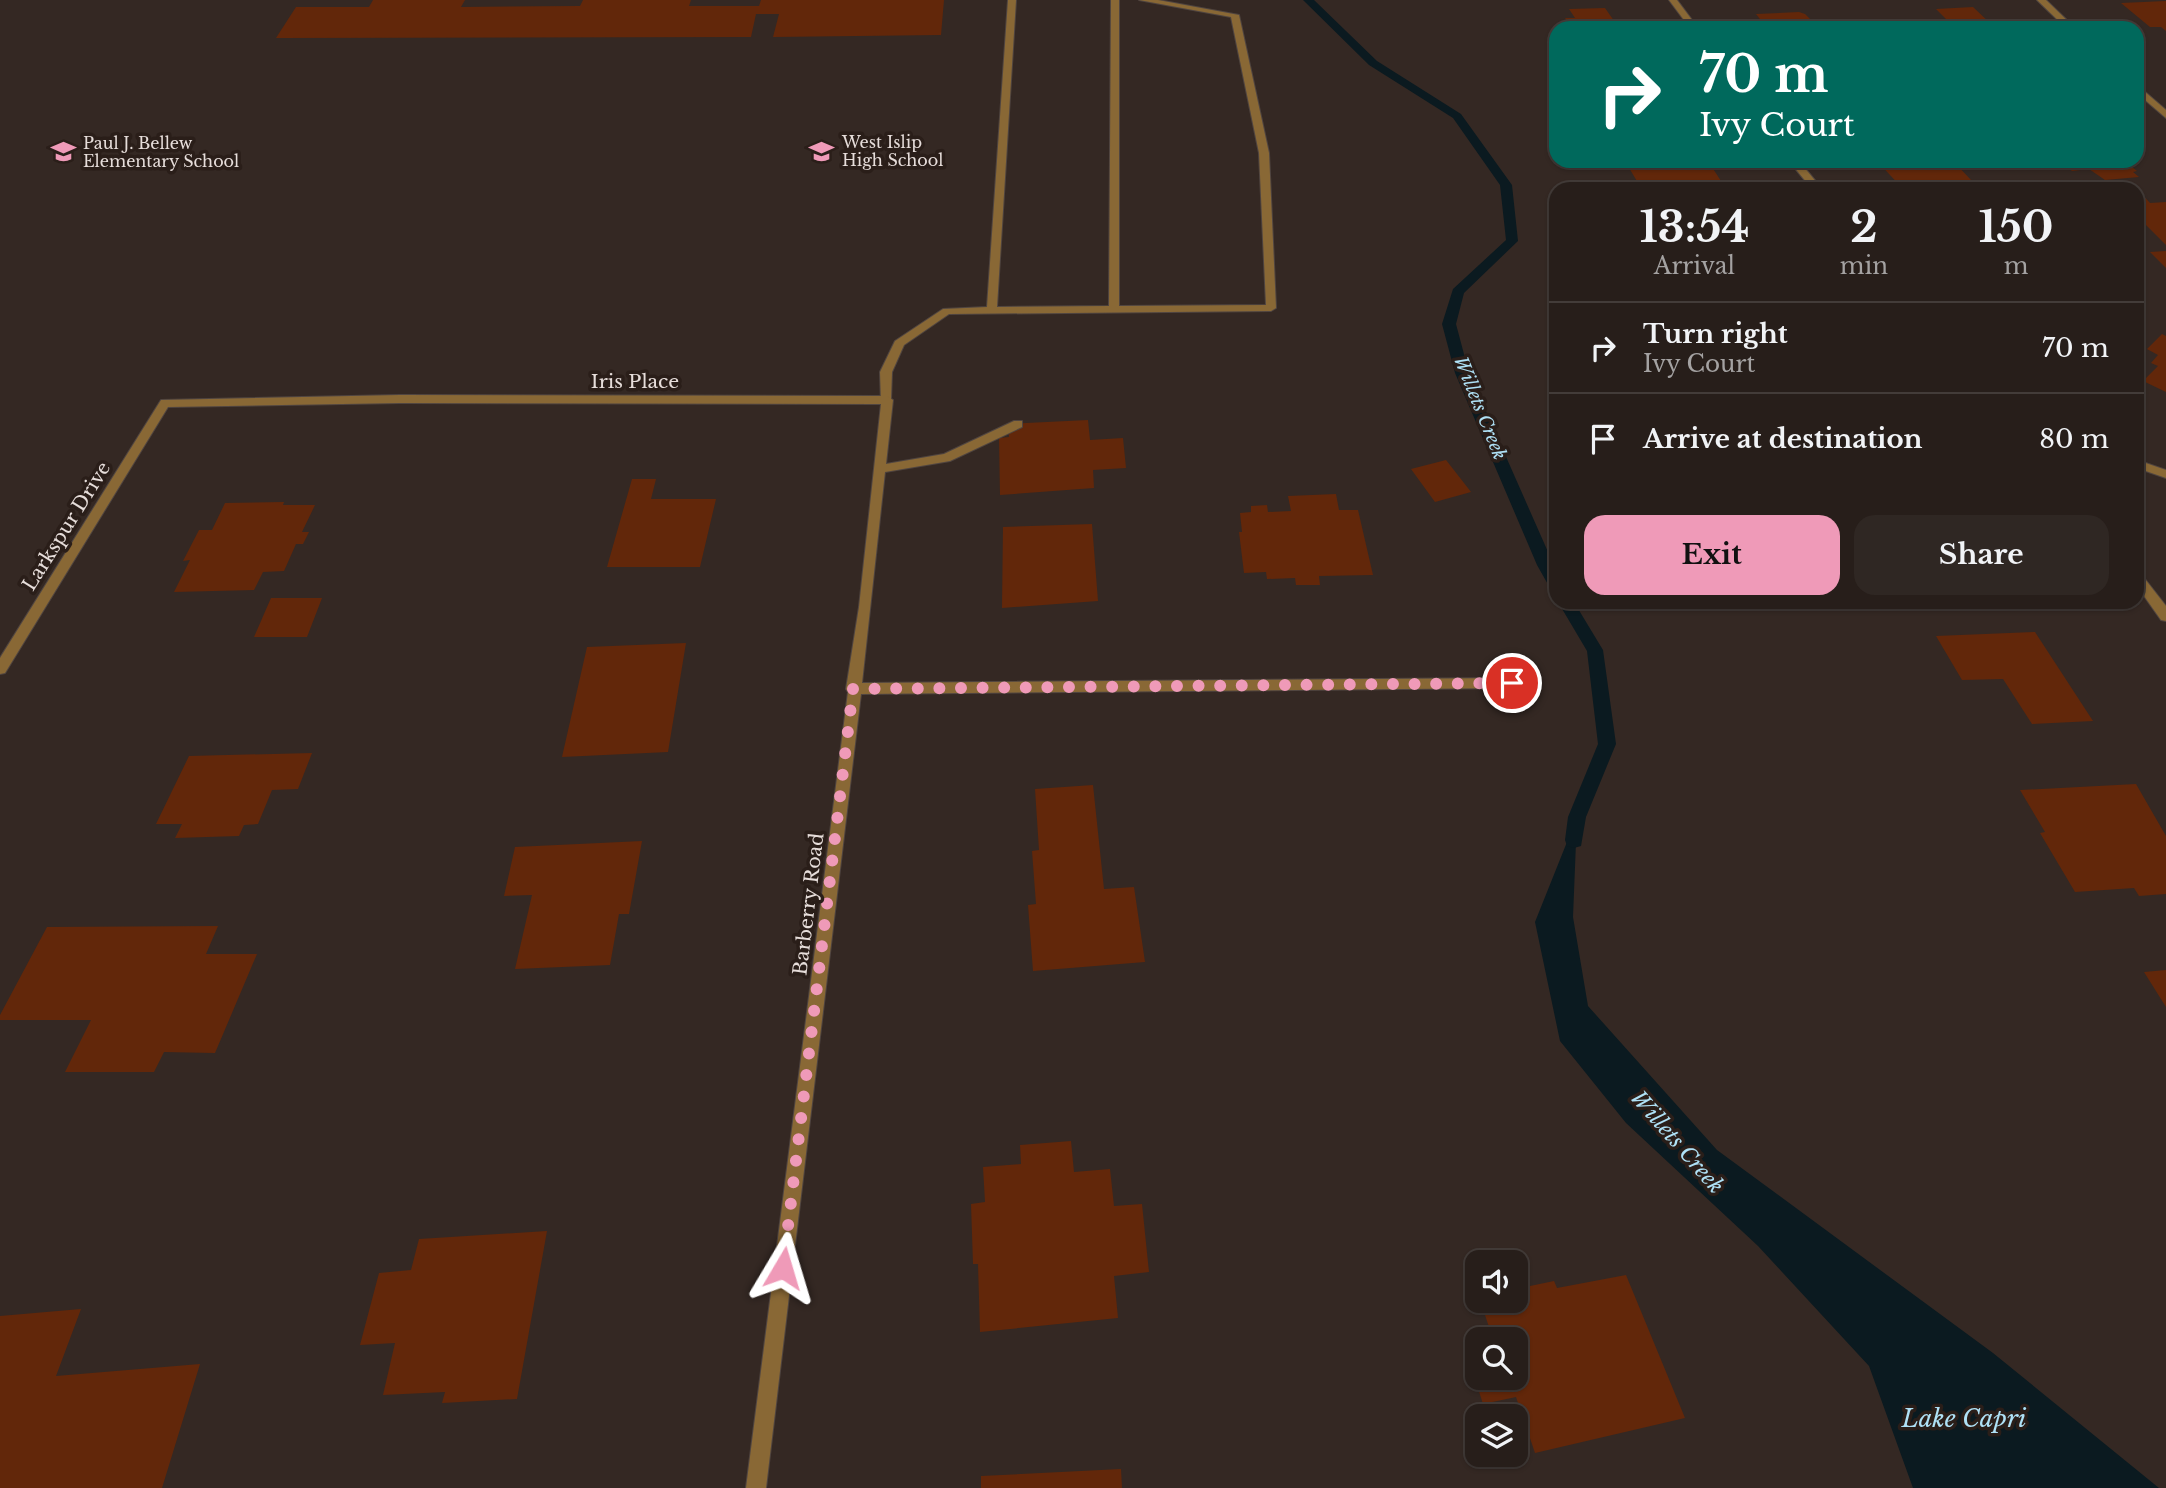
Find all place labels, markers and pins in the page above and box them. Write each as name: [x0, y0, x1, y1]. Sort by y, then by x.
place label: West Islip High School: [841, 132, 943, 170]
place label: Paul J. Bellew Elementary School: [83, 133, 239, 171]
school or university icon: West Islip High School: [808, 137, 836, 165]
school or university icon: Paul J. Bellew Elementary School: [49, 138, 77, 166]
pin: [1482, 653, 1542, 713]

